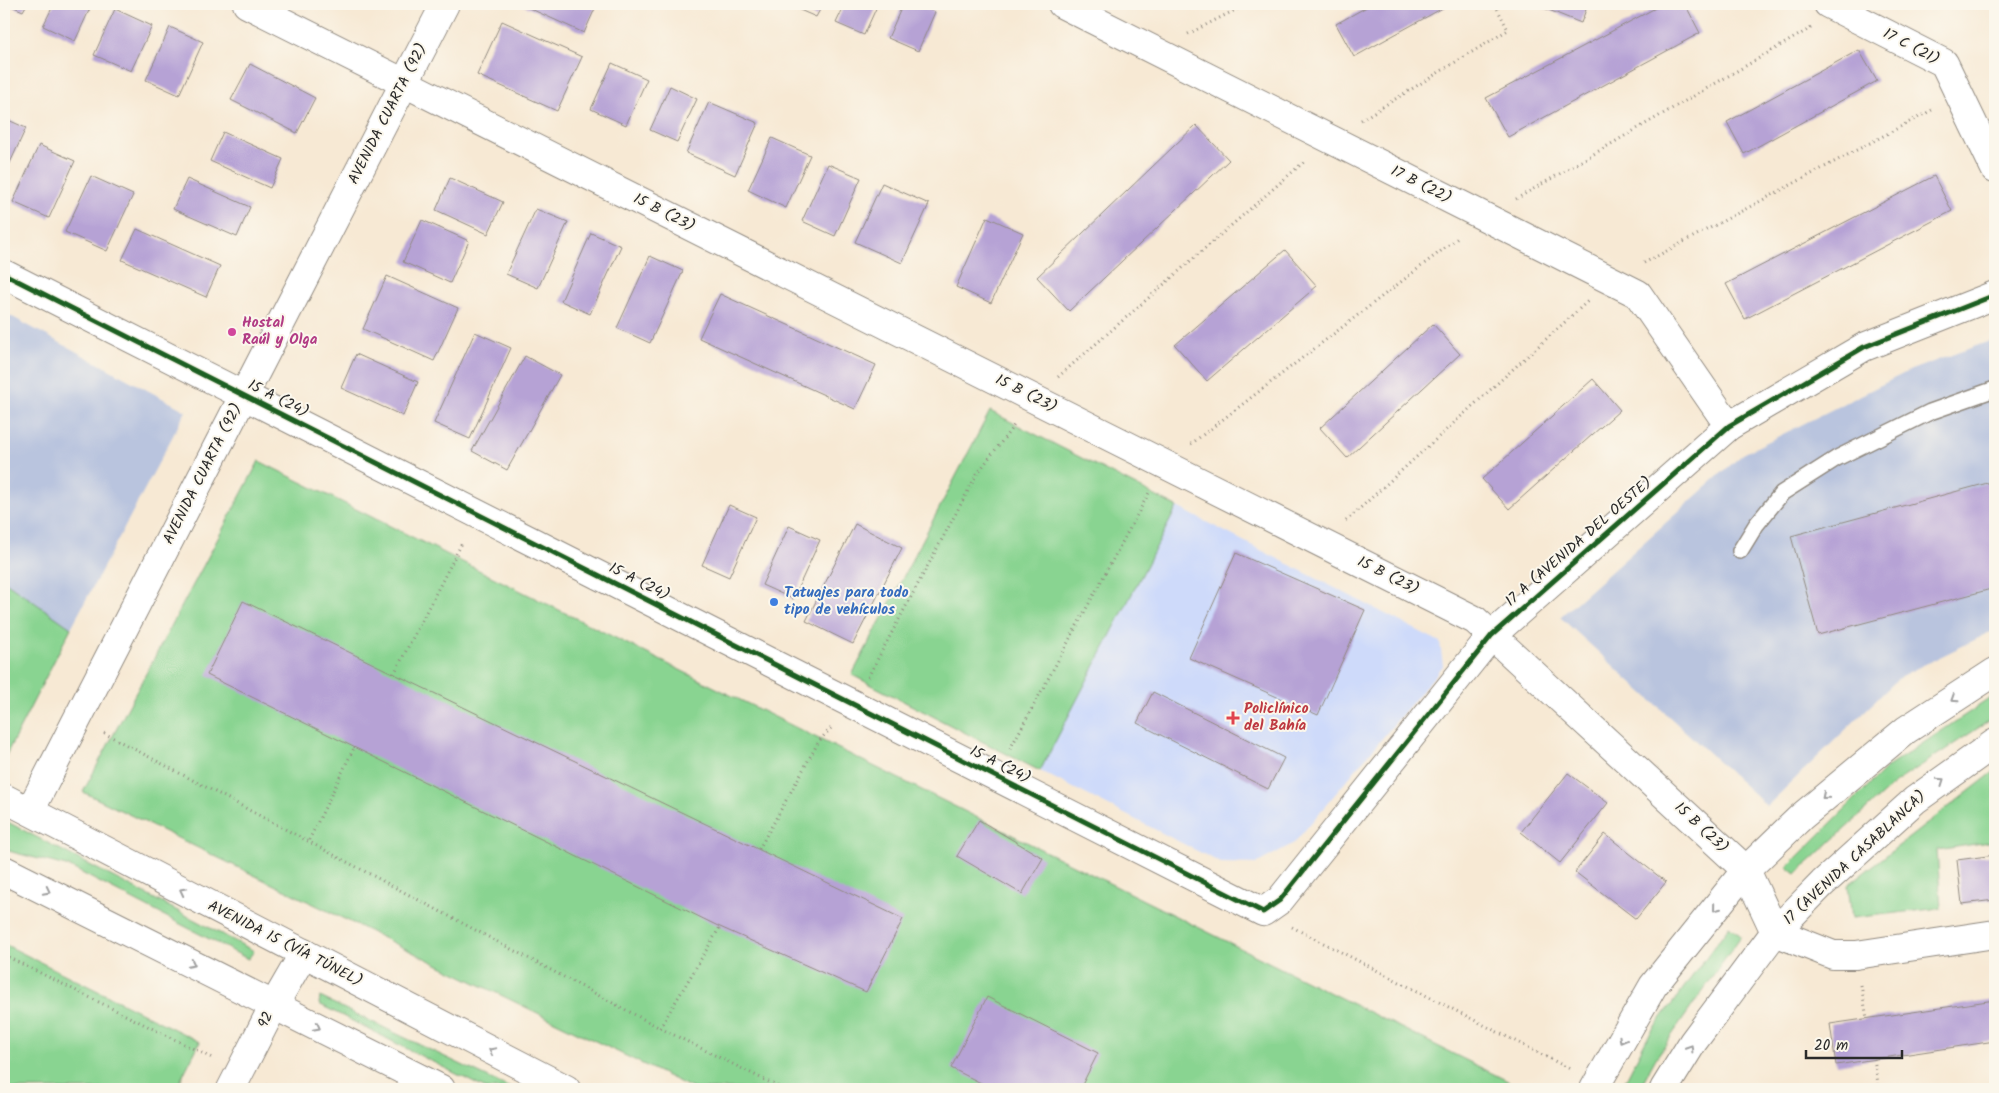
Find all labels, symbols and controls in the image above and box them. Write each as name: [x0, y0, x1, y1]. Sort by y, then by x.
street label: 17 C (21): [1878, 22, 1944, 72]
street label: AVENIDA CUARTA (92): [342, 39, 434, 189]
street label: 17 B (22): [1386, 159, 1456, 211]
street label: 15 B (23): [629, 187, 699, 239]
place label: Hostal Raúl y Olga: [242, 311, 318, 352]
marker: Hostal Raúl y Olga: [226, 326, 238, 338]
street label: 15 B (23): [991, 368, 1061, 420]
street label: 15 A (24): [243, 373, 313, 425]
street label: AVENIDA CUARTA (92): [157, 399, 249, 549]
street label: 17 A (AVENIDA DEL OESTE): [1500, 471, 1658, 613]
street label: 15 B (23): [1353, 550, 1423, 602]
street label: 15 A (24): [604, 556, 674, 608]
place label: Tatuajes para todo tipo de vehículos: [784, 581, 909, 622]
marker: Tatuajes para todo tipo de vehículos: [768, 596, 780, 608]
one-way arrow: [1951, 692, 1960, 702]
place label: Policlínico del Bahía: [1244, 697, 1309, 738]
marker: Policlínico del Bahía: [1226, 711, 1240, 725]
street label: 15 A (24): [965, 739, 1035, 791]
one-way arrow: [1935, 778, 1945, 787]
street label: 17 (AVENIDA CASABLANCA): [1778, 785, 1932, 931]
one-way arrow: [1822, 791, 1831, 799]
street label: 15 B (23): [1669, 797, 1733, 859]
one-way arrow: [42, 885, 51, 896]
one-way arrow: [179, 887, 188, 897]
street label: AVENIDA 15 (VÍA TÚNEL): [203, 895, 367, 993]
one-way arrow: [1713, 902, 1721, 911]
one-way arrow: [187, 958, 196, 968]
street label: 92: [252, 1007, 280, 1033]
one-way arrow: [312, 1021, 321, 1031]
scale bar: [1806, 1028, 1903, 1060]
text: 20 m: [1814, 1034, 1848, 1058]
one-way arrow: [1618, 1035, 1628, 1044]
one-way arrow: [1683, 1044, 1693, 1053]
one-way arrow: [489, 1047, 498, 1057]

